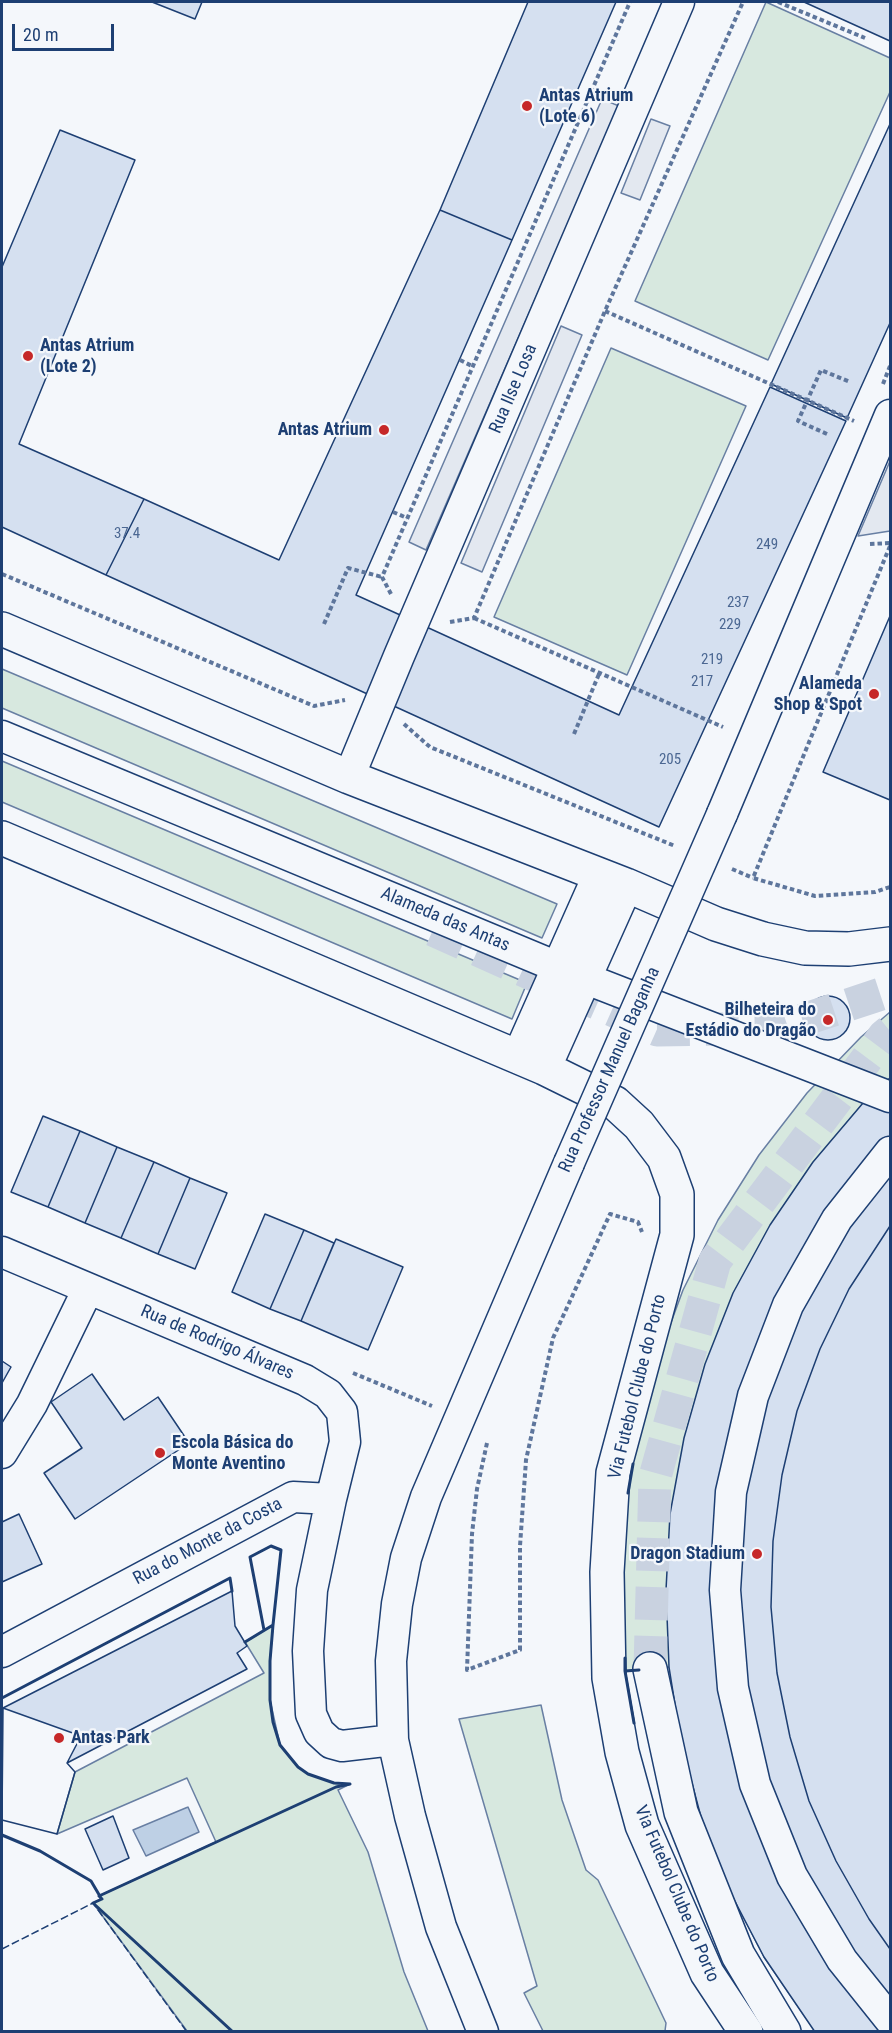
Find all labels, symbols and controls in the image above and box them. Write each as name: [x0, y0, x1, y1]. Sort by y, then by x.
scale bar: [15, 12, 117, 50]
text: 20 m: [23, 24, 58, 45]
place label: Antas Atrium (Lote 6): [539, 85, 633, 128]
marker: Antas Atrium (Lote 6): [520, 99, 534, 113]
place label: Antas Atrium (Lote 2): [40, 335, 134, 378]
street label: Rua Ilse Losa: [486, 341, 542, 437]
marker: Antas Atrium (Lote 2): [21, 349, 35, 363]
place label: Antas Atrium: [278, 419, 372, 441]
marker: Antas Atrium: [377, 423, 391, 437]
house number: 37.4: [114, 525, 140, 543]
house number: 249: [756, 536, 778, 554]
house number: 237: [727, 594, 749, 612]
house number: 229: [719, 616, 741, 634]
house number: 219: [701, 651, 723, 669]
house number: 217: [691, 673, 713, 691]
place label: Alameda Shop & Spot: [774, 673, 862, 716]
marker: Alameda Shop & Spot: [867, 687, 881, 701]
house number: 205: [659, 751, 681, 769]
street label: Alameda das Antas: [377, 883, 513, 957]
street label: Rua Professor Manuel Baganha: [555, 964, 665, 1176]
place label: Bilheteira do Estádio do Dragão: [686, 999, 816, 1042]
marker: Bilheteira do Estádio do Dragão: [821, 1013, 835, 1027]
street label: Via Futebol Clube do Porto: [605, 1292, 671, 1482]
street label: Rua de Rodrigo Álvares: [137, 1301, 297, 1385]
place label: Escola Básica do Monte Aventino: [172, 1432, 293, 1474]
marker: Escola Básica do Monte Aventino: [153, 1446, 167, 1460]
street label: Rua do Monte da Costa: [130, 1494, 286, 1590]
place label: Dragon Stadium: [630, 1543, 745, 1565]
marker: Dragon Stadium: [750, 1547, 764, 1561]
place label: Antas Park: [71, 1727, 150, 1749]
marker: Antas Park: [52, 1731, 66, 1745]
street label: Via Futebol Clube do Porto: [629, 1802, 723, 1986]

